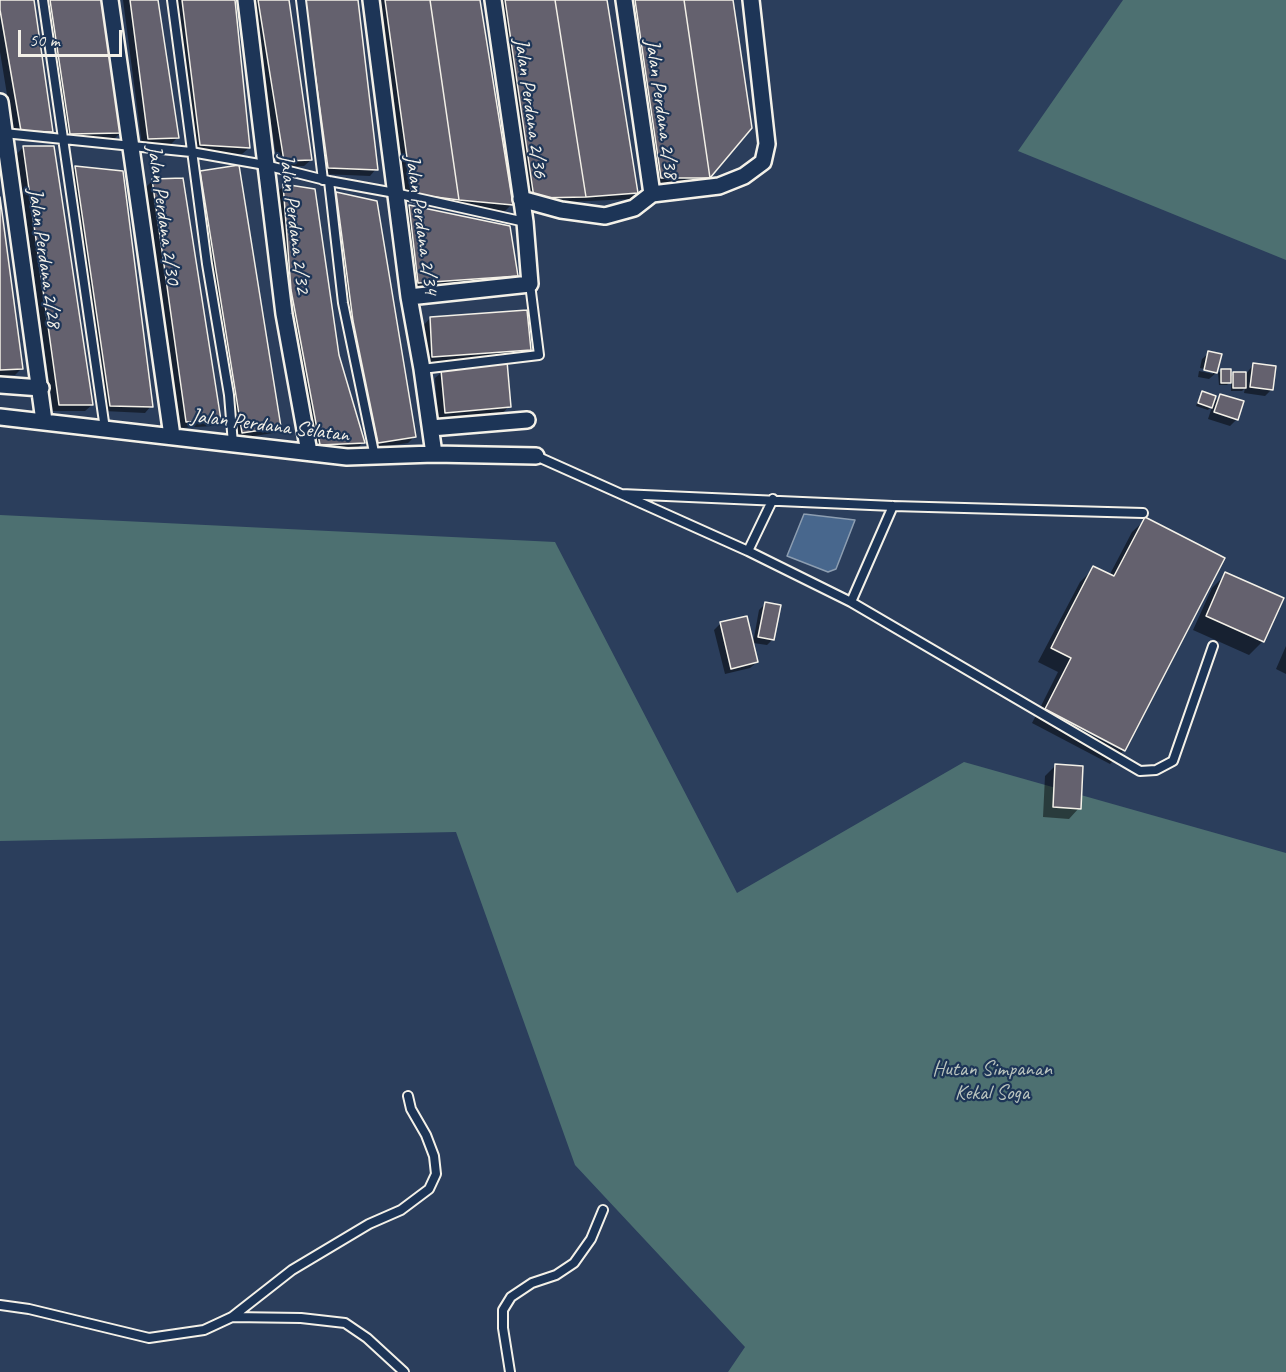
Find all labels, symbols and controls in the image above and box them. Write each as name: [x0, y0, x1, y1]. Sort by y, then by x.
scale bar: [21, 18, 124, 56]
text: 50 m: [29, 29, 60, 51]
street label: Jalan Perdana 2/36: [508, 37, 552, 179]
street label: Jalan Perdana 2/38: [639, 38, 683, 180]
street label: Jalan Perdana 2/30: [141, 144, 185, 286]
street label: Jalan Perdana 2/32: [273, 153, 315, 295]
street label: Jalan Perdana 2/34: [399, 154, 443, 296]
street label: Jalan Perdana 2/28: [22, 187, 66, 329]
street label: Jalan Perdana Selatan: [189, 404, 351, 448]
park label: Hutan Simpanan Kekal Soga: [932, 1056, 1052, 1106]

